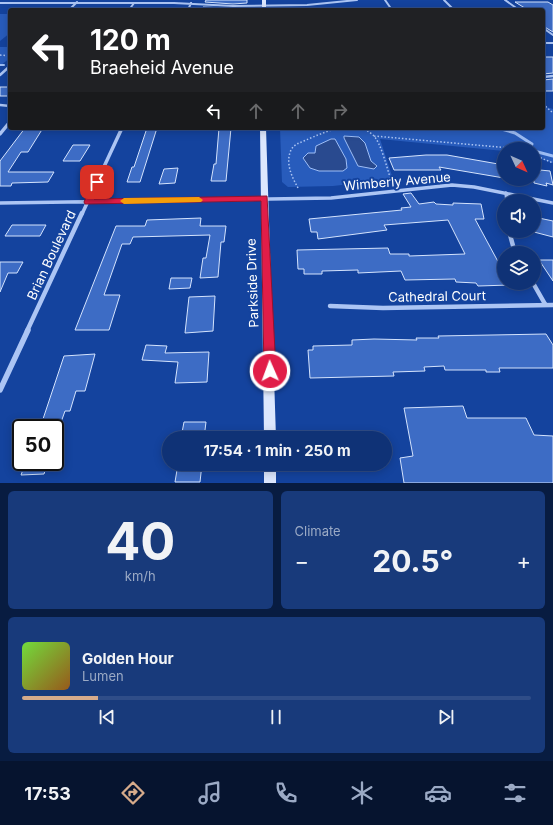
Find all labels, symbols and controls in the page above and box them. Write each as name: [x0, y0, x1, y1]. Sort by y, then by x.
text: 120 m: [90, 23, 171, 57]
icon: left: [24, 24, 76, 76]
text: Braeheid Avenue: [90, 57, 234, 78]
icon: left: [203, 100, 225, 122]
icon: ahead: [245, 100, 267, 122]
icon: ahead: [287, 100, 309, 122]
icon: right: [329, 100, 351, 122]
north arrow: [497, 142, 541, 186]
map controls: [497, 142, 541, 290]
pin: [80, 165, 114, 199]
street label: Wimberly Avenue: [343, 168, 451, 194]
icon: arrive: [86, 171, 108, 193]
button: sound: [497, 194, 541, 238]
street label: Brian Boulevard: [23, 208, 79, 302]
street label: Parkside Drive: [242, 238, 262, 328]
button: layers: [497, 246, 541, 290]
street label: Cathedral Court: [388, 287, 486, 305]
position arrow: [249, 350, 291, 392]
speed limit sign: 50: [12, 419, 64, 471]
text: 17:54 · 1 min · 250 m: [203, 441, 351, 460]
text: 40: [105, 510, 175, 573]
text: Climate: [295, 523, 341, 539]
text: 20.5°: [372, 543, 453, 579]
text: −: [295, 548, 309, 574]
text: +: [516, 548, 531, 574]
text: km/h: [125, 568, 156, 584]
text: Golden Hour: [82, 649, 174, 668]
text: Lumen: [82, 668, 124, 684]
icon: previous: [96, 706, 118, 728]
icon: pause: [265, 706, 287, 728]
icon: next: [435, 706, 457, 728]
icon: directions: [119, 779, 147, 807]
icon: music: [196, 779, 224, 807]
icon: phone: [272, 779, 300, 807]
icon: climate: [348, 779, 376, 807]
icon: car: [424, 779, 452, 807]
icon: filters: [501, 779, 529, 807]
text: 17:53: [24, 783, 71, 804]

